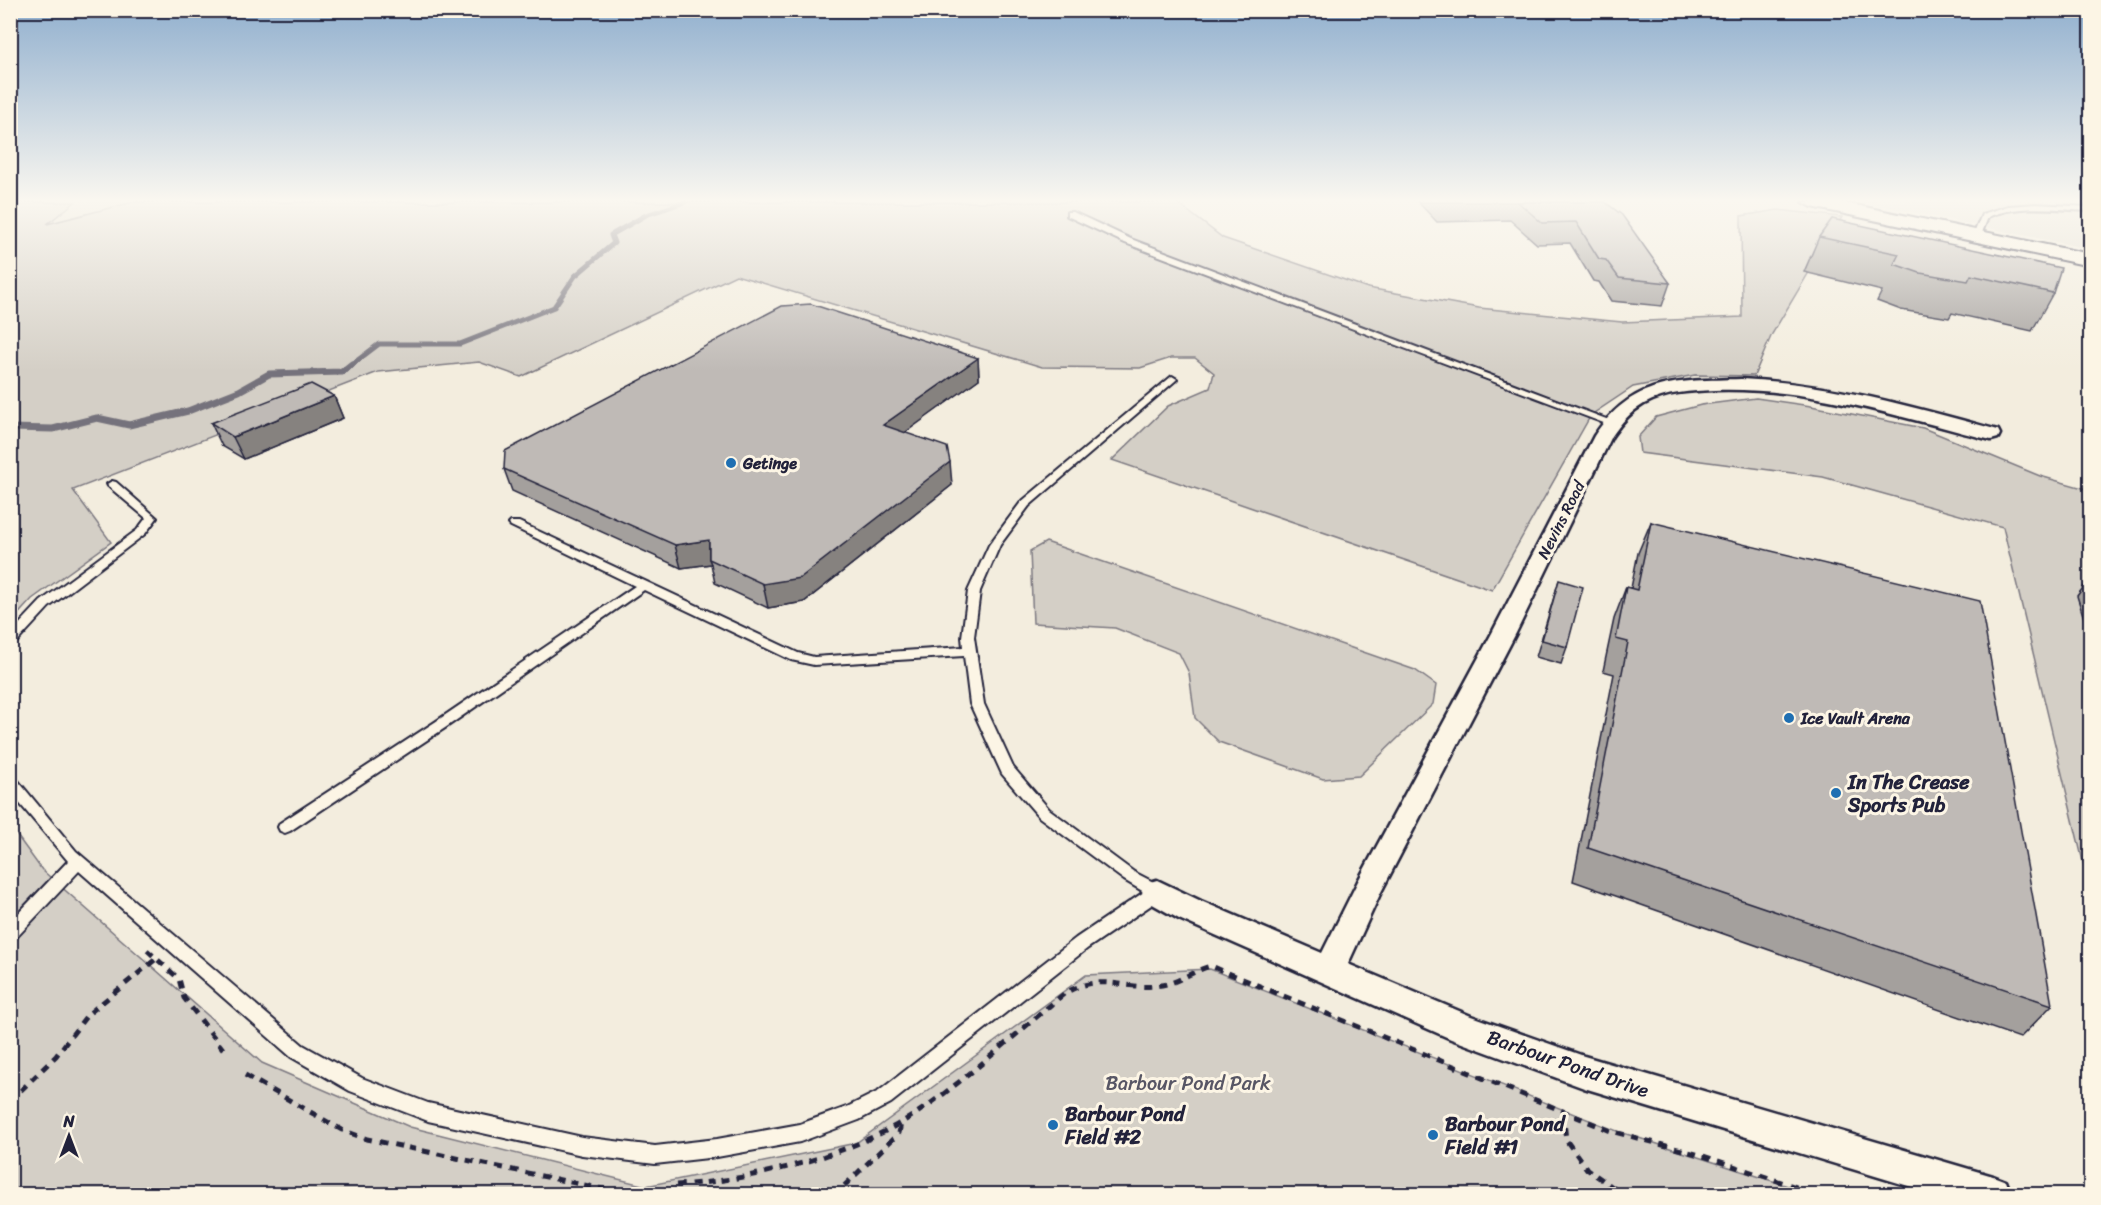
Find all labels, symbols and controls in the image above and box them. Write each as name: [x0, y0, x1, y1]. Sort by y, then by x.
place label: Getinge: [742, 449, 797, 478]
marker: Getinge: [724, 456, 738, 470]
street label: Nevins Road: [1529, 474, 1594, 564]
place label: Ice Vault Arena: [1800, 704, 1911, 733]
marker: Ice Vault Arena: [1782, 711, 1796, 725]
place label: In The Crease Sports Pub: [1847, 765, 1970, 823]
marker: In The Crease Sports Pub: [1829, 786, 1843, 800]
street label: Barbour Pond Drive: [1482, 1020, 1654, 1108]
park label: Barbour Pond Park: [1105, 1066, 1271, 1101]
place label: Barbour Pond Field #2: [1064, 1097, 1186, 1155]
north arrow: [39, 1106, 99, 1166]
text: N: [62, 1107, 75, 1136]
place label: Barbour Pond Field #1: [1444, 1107, 1566, 1165]
marker: Barbour Pond Field #2: [1046, 1118, 1060, 1132]
marker: Barbour Pond Field #1: [1426, 1128, 1440, 1142]

